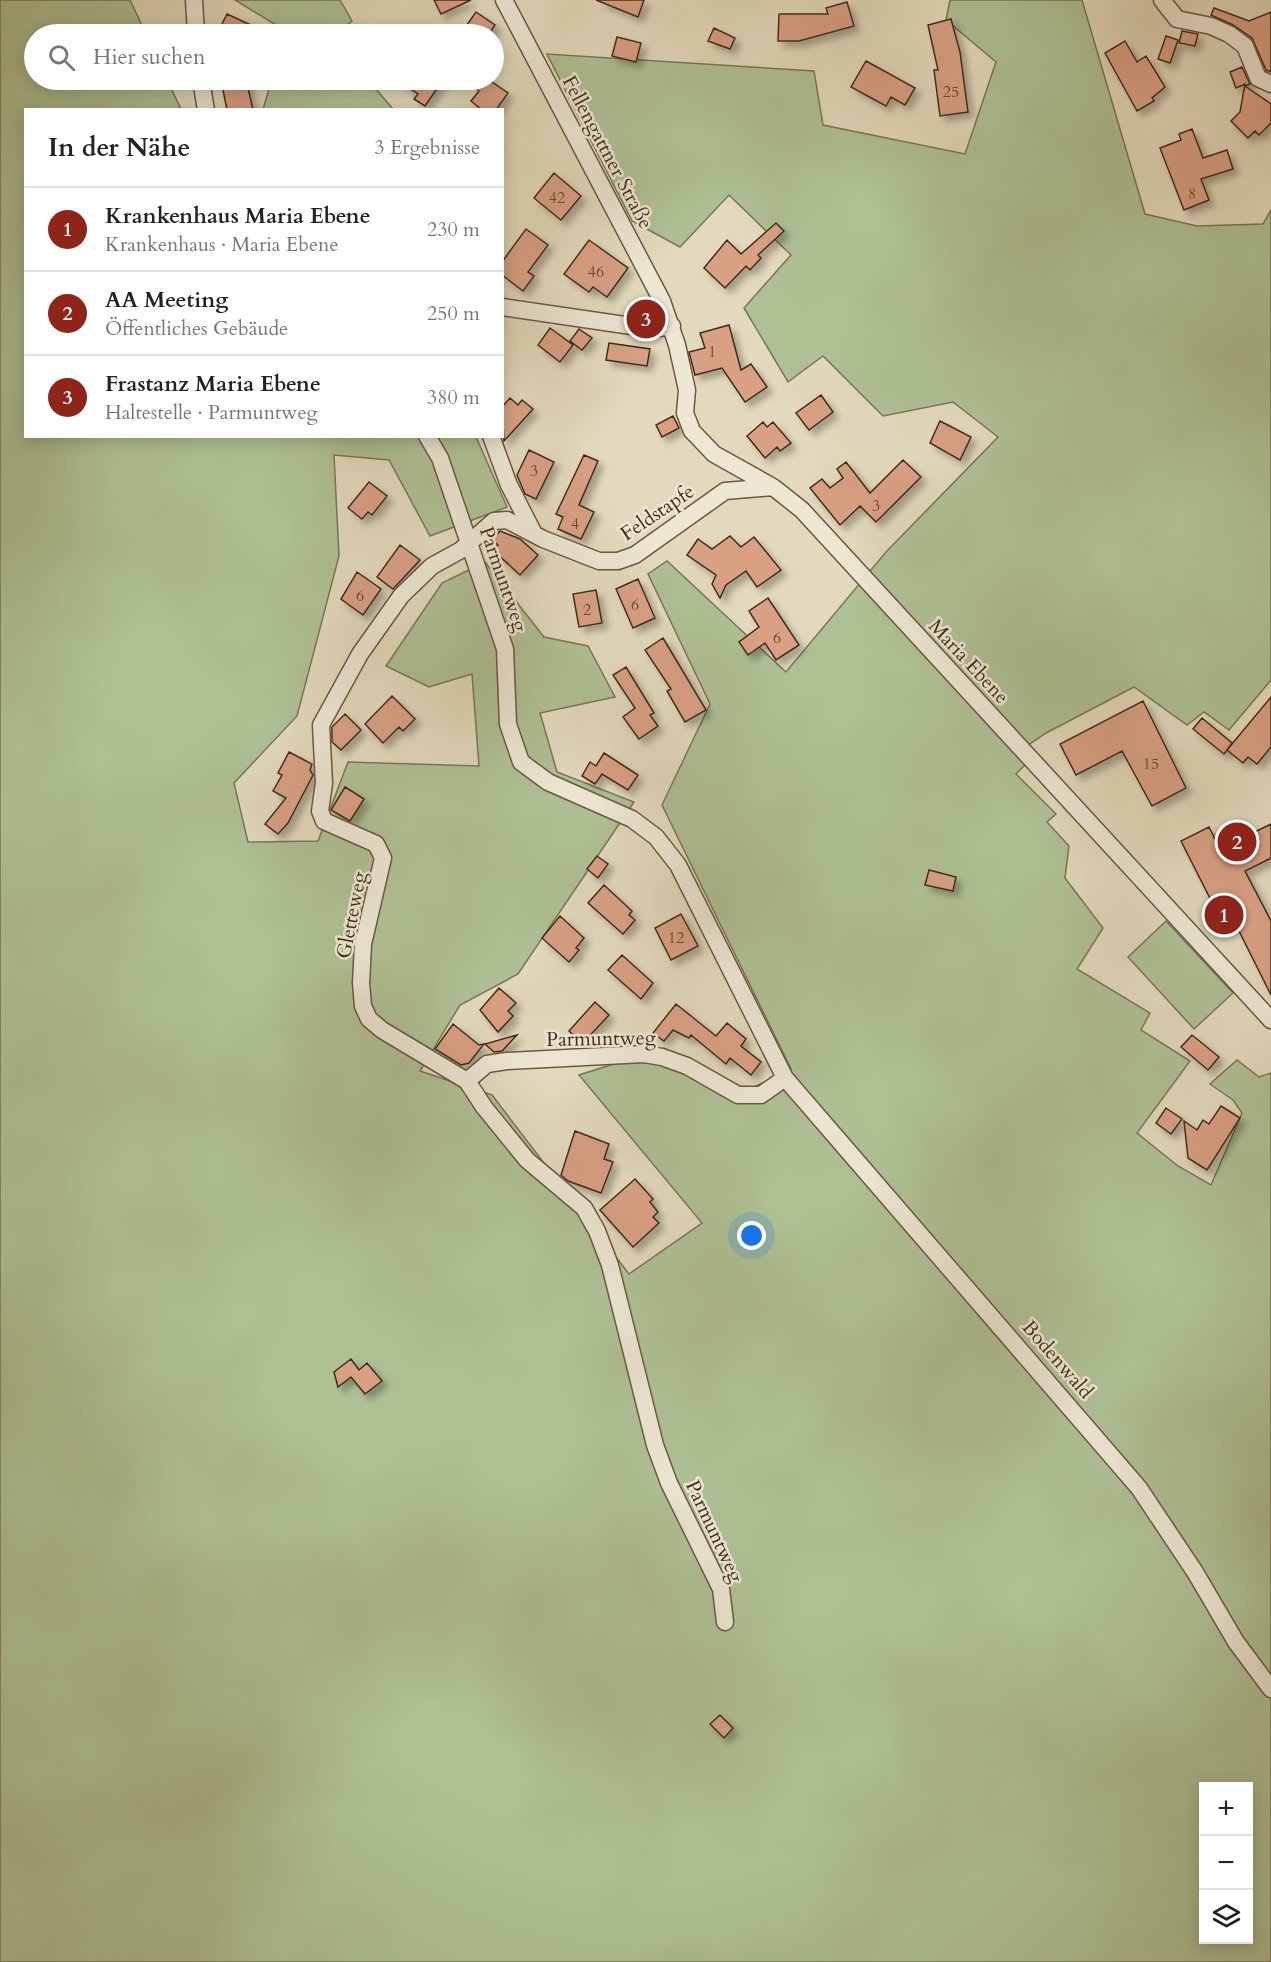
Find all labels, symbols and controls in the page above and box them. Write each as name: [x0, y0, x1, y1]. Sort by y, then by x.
search box: [24, 24, 504, 90]
icon: search: [45, 41, 78, 74]
text: Hier suchen: [93, 42, 206, 72]
street label: Fellengattner Straße: [556, 71, 659, 234]
house number: 25: [943, 81, 959, 103]
text: In der Nähe: [48, 130, 190, 165]
text: 3 Ergebnisse: [374, 134, 480, 161]
house number: 8: [1188, 183, 1196, 205]
house number: 42: [549, 187, 565, 209]
text: Krankenhaus Maria Ebene: [105, 201, 371, 231]
text: 1: [62, 216, 73, 243]
text: 230 m: [427, 216, 480, 243]
text: Krankenhaus · Maria Ebene: [105, 231, 338, 258]
house number: 46: [588, 261, 604, 283]
text: AA Meeting: [105, 285, 228, 315]
pin: 3: [626, 296, 666, 342]
text: 2: [62, 300, 73, 327]
text: 250 m: [427, 300, 480, 327]
text: Öffentliches Gebäude: [105, 315, 288, 342]
house number: 1: [708, 341, 716, 363]
text: Frastanz Maria Ebene: [105, 369, 321, 399]
text: 3: [62, 384, 73, 411]
text: 380 m: [427, 384, 480, 411]
text: Haltestelle · Parmuntweg: [105, 399, 318, 426]
house number: 3: [530, 460, 538, 482]
street label: Feldstapfe: [615, 478, 700, 547]
house number: 3: [872, 495, 880, 517]
house number: 4: [571, 513, 579, 535]
street label: Parmuntweg: [473, 523, 534, 636]
house number: 6: [356, 585, 364, 607]
house number: 6: [631, 594, 639, 616]
house number: 2: [583, 599, 591, 621]
street label: Maria Ebene: [922, 613, 1015, 710]
house number: 6: [773, 627, 781, 649]
house number: 15: [1143, 753, 1159, 775]
pin: 2: [1218, 820, 1256, 864]
street label: Gletteweg: [330, 869, 373, 961]
pin: 1: [1204, 892, 1244, 938]
house number: 12: [668, 927, 684, 949]
street label: Parmuntweg: [546, 1024, 657, 1053]
your location: [737, 1221, 766, 1250]
street label: Bodenwald: [1016, 1314, 1100, 1405]
street label: Parmuntweg: [679, 1476, 750, 1587]
map controls: [1199, 1782, 1253, 1944]
button: +: [1199, 1782, 1253, 1836]
button: −: [1199, 1836, 1253, 1890]
button: layers: [1199, 1890, 1253, 1944]

